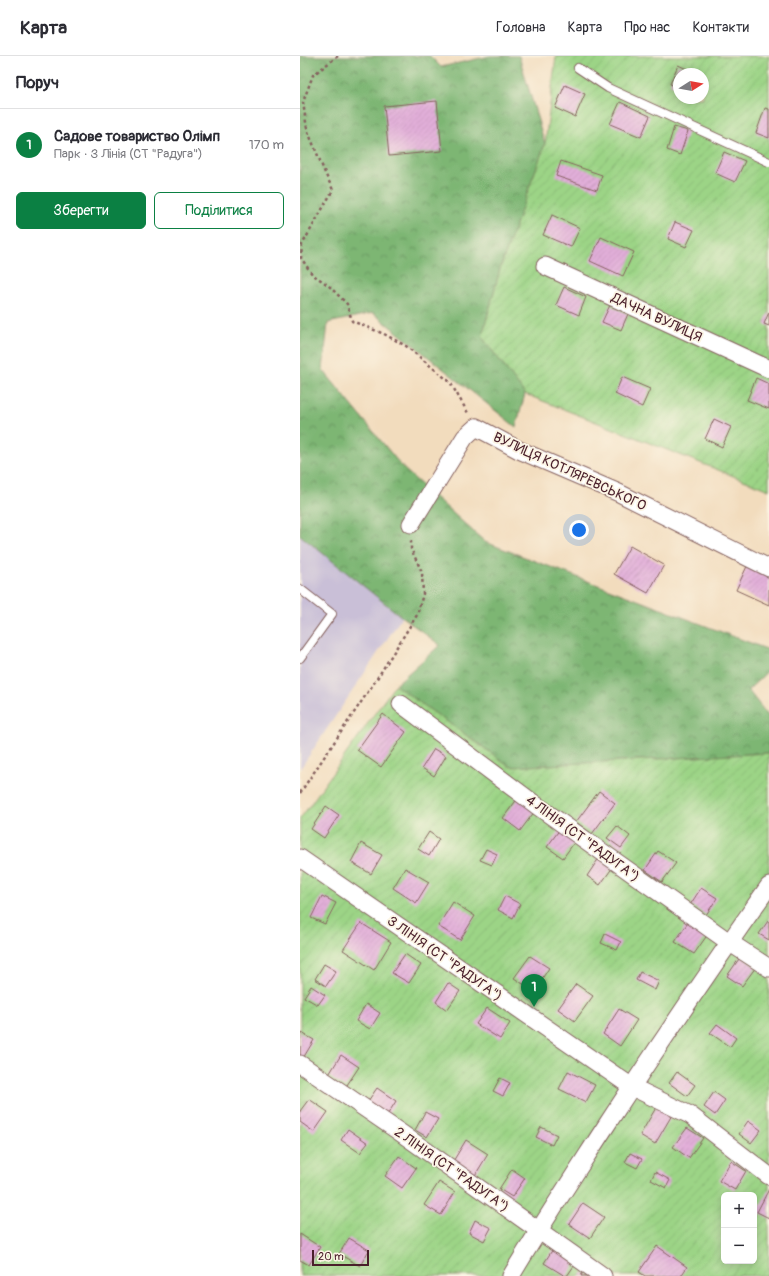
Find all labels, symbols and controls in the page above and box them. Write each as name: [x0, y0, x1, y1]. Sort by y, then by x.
text: Карта: [20, 16, 67, 40]
text: Головна: [496, 19, 546, 36]
text: Карта: [568, 19, 602, 36]
text: Про нас: [624, 19, 670, 36]
text: Контакти: [692, 19, 749, 36]
north arrow: [673, 68, 709, 104]
text: Поруч: [16, 72, 59, 93]
text: Садове товариство Олімп: [54, 127, 220, 146]
text: 1: [26, 137, 32, 153]
text: 170 m: [249, 137, 284, 153]
text: Парк · З Лінія (СТ "Радуга"): [54, 146, 203, 162]
button: Зберегти: [16, 192, 146, 229]
button: Поділитися: [154, 192, 284, 229]
street label: ДАЧНА ВУЛИЦЯ: [608, 289, 705, 346]
street label: ВУЛИЦЯ КОТЛЯРЕВСЬКОГО: [490, 428, 649, 515]
your location: [569, 520, 589, 540]
street label: 4 ЛІНІЯ (СТ "РАДУГА"): [523, 791, 643, 885]
street label: З ЛІНІЯ (СТ "РАДУГА"): [384, 912, 506, 1005]
pin: 1: [521, 974, 547, 1007]
street label: 2 ЛІНІЯ (СТ "РАДУГА"): [391, 1123, 512, 1215]
map controls: [721, 1192, 757, 1264]
button: +: [721, 1192, 757, 1228]
button: −: [721, 1228, 757, 1264]
scale bar: [312, 1248, 369, 1267]
text: 20 m: [318, 1250, 344, 1263]

